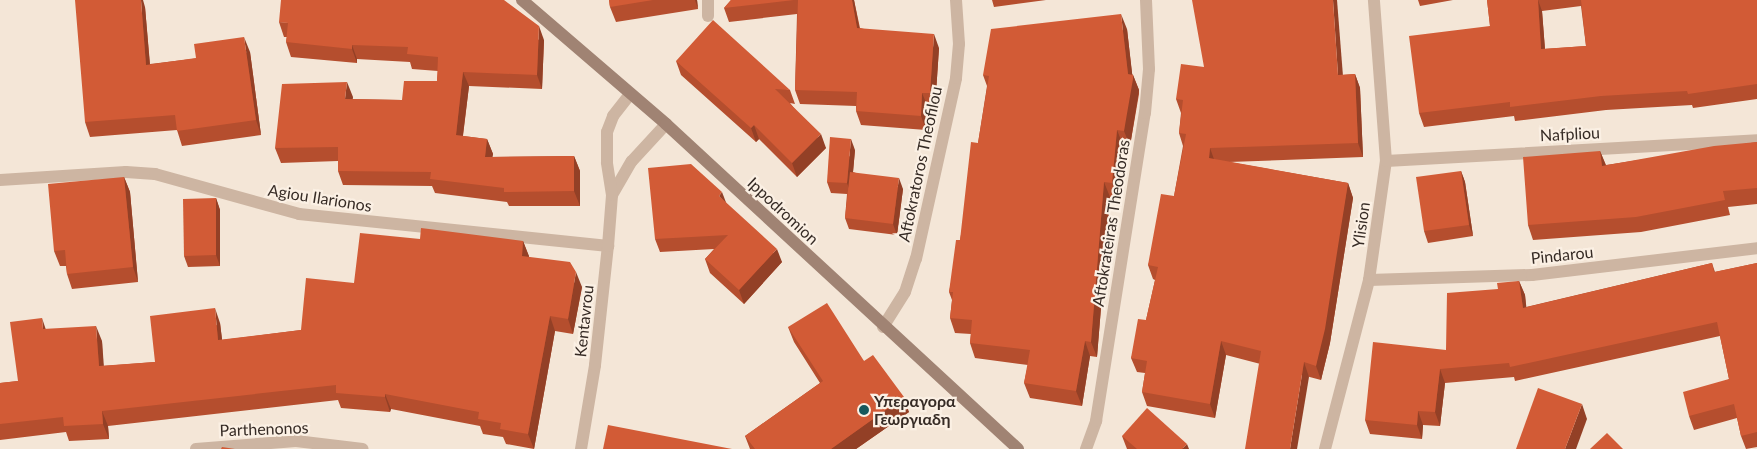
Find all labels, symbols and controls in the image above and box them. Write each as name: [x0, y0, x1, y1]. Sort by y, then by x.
street label: Aftokratoros Theofilou: [894, 84, 946, 244]
street label: Nafpliou: [1540, 123, 1600, 145]
street label: Aftokrateiras Theodoras: [1088, 138, 1134, 308]
street label: Ippodromion: [744, 173, 822, 249]
street label: Agiou Ilarionos: [267, 180, 373, 216]
street label: Ylision: [1348, 201, 1374, 249]
street label: Pindarou: [1530, 242, 1594, 268]
street label: Kentavrou: [571, 284, 597, 358]
place label: Υπεραγορα Γεωργιαδη: [874, 391, 956, 429]
marker: Υπεραγορα Γεωργιαδη: [858, 404, 870, 416]
street label: Parthenonos: [219, 418, 309, 440]

